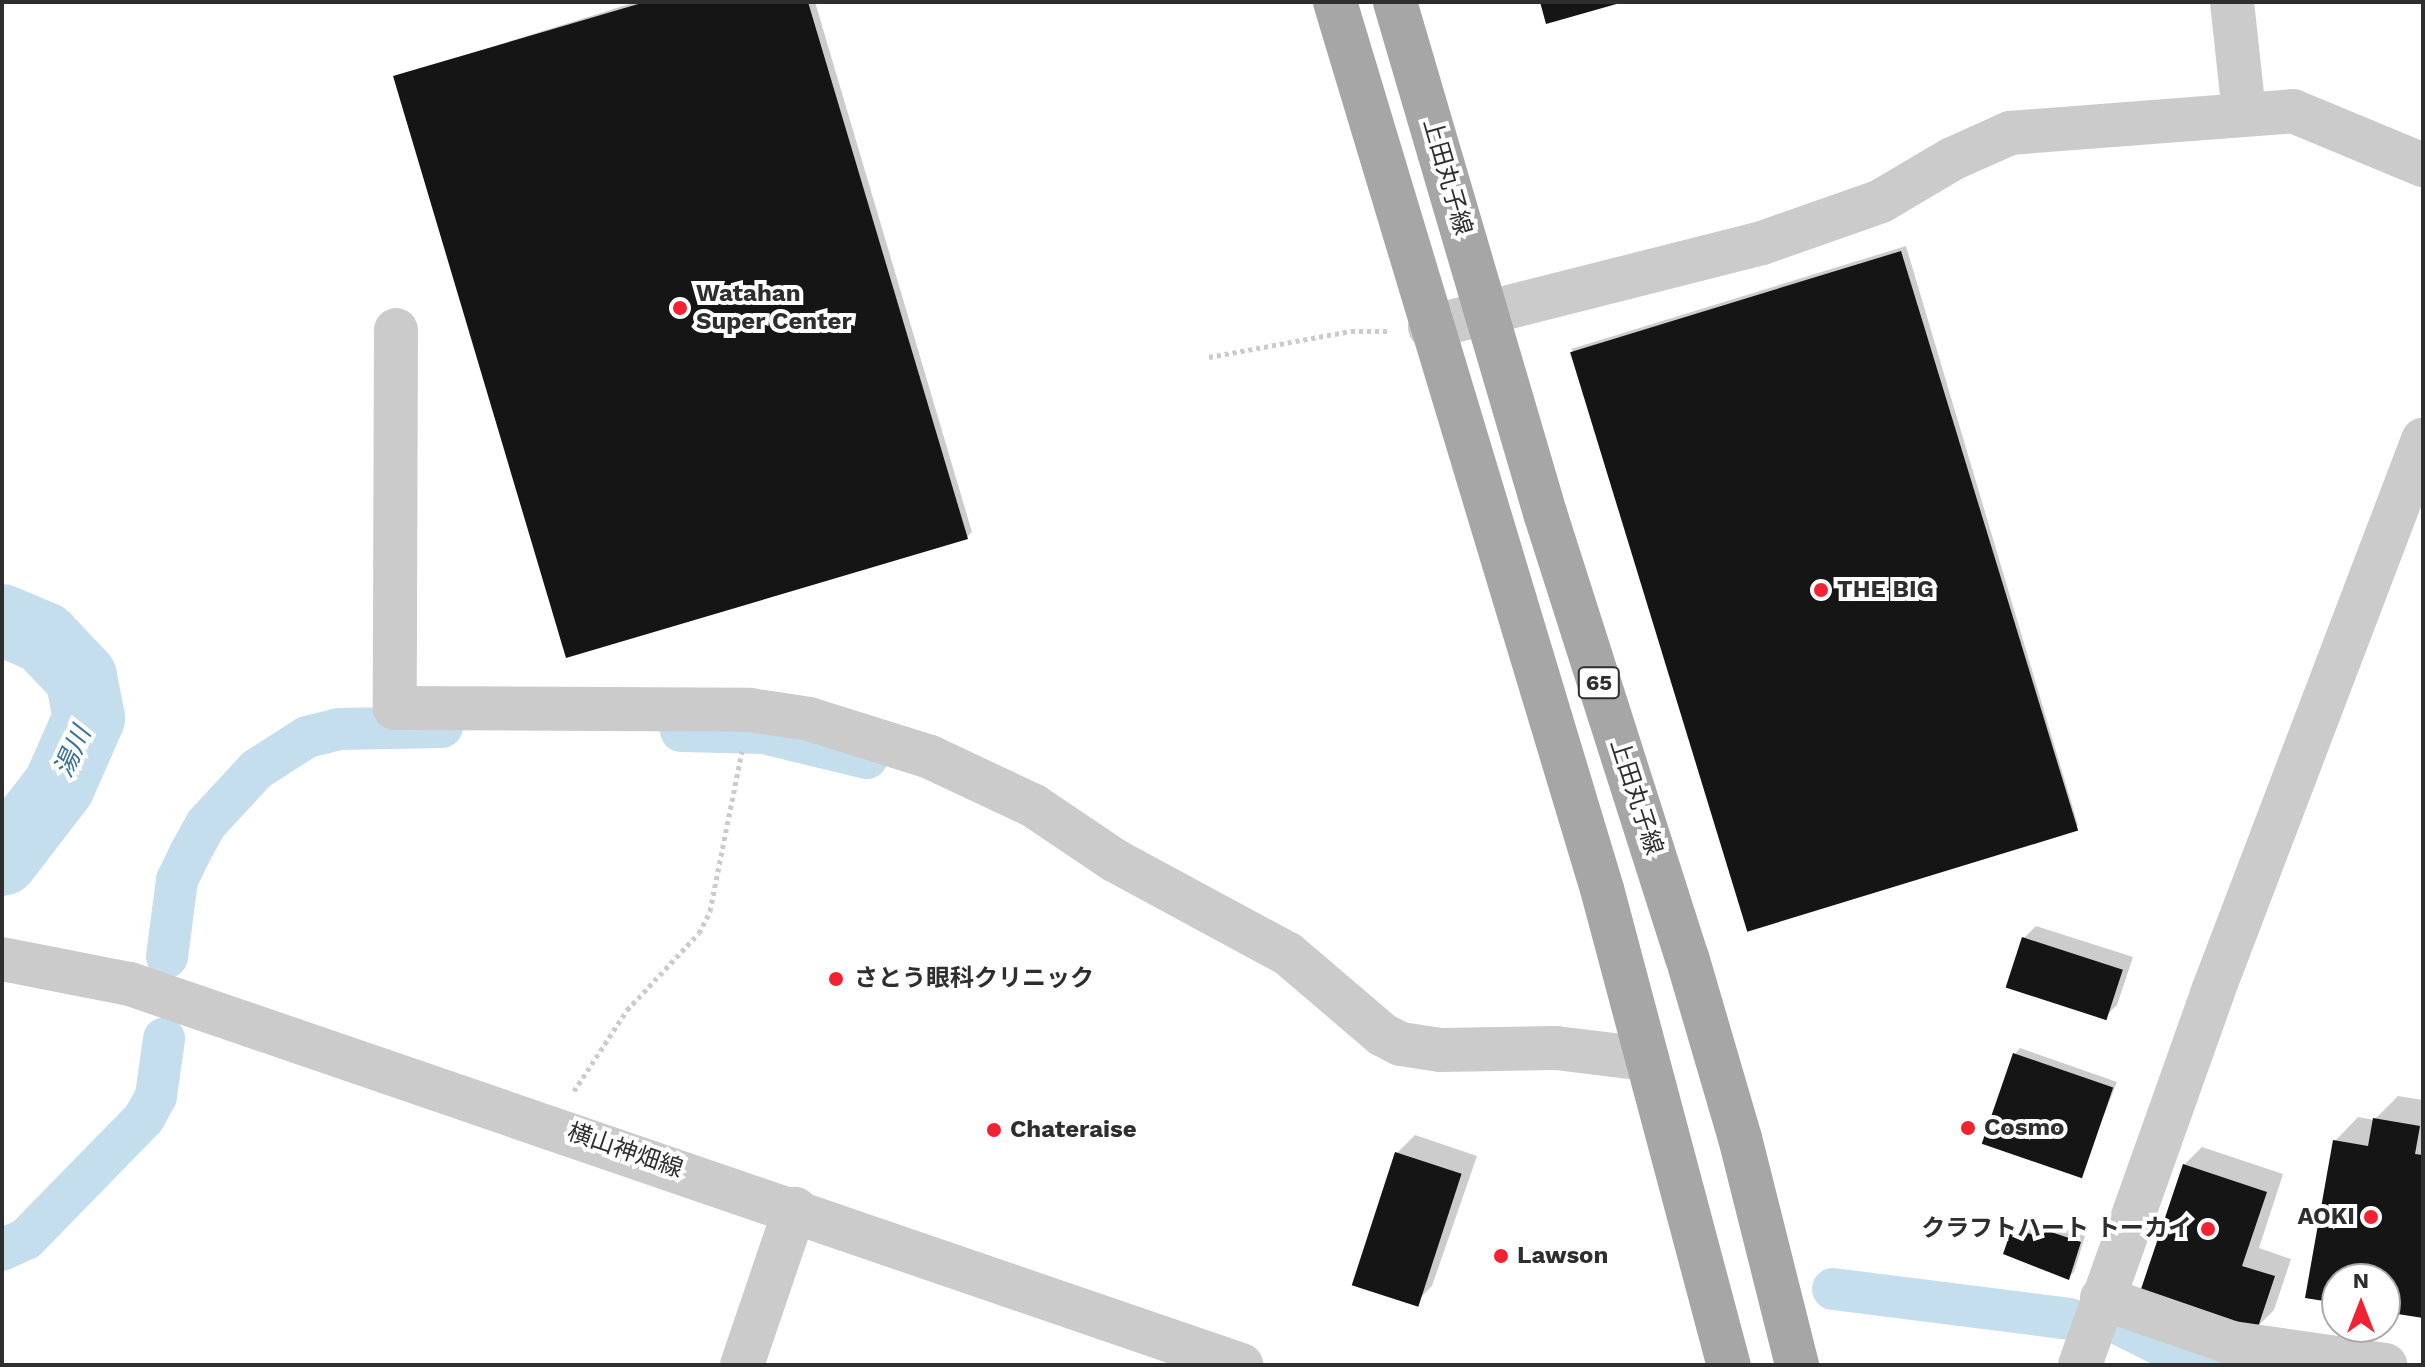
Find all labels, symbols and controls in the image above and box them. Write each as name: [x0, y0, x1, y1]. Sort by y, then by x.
street label: 上田丸子線: [1417, 115, 1477, 239]
place label: Watahan Super Center: [696, 280, 852, 336]
marker: Watahan Super Center: [671, 299, 689, 317]
place label: THE BIG: [1837, 576, 1934, 604]
marker: THE BIG: [1812, 581, 1830, 599]
road number: 65: [1577, 665, 1621, 701]
water label: 湯川: [48, 722, 98, 782]
street label: 上田丸子線: [1604, 735, 1668, 859]
place label: さとう眼科クリニック: [854, 965, 1094, 993]
marker: さとう眼科クリニック: [825, 968, 847, 990]
place label: Cosmo: [1984, 1114, 2064, 1142]
place label: Chateraise: [1010, 1116, 1137, 1144]
street label: 横山神畑線: [564, 1118, 686, 1184]
marker: Cosmo: [1959, 1119, 1977, 1137]
marker: Chateraise: [985, 1121, 1003, 1139]
place label: AOKI: [2297, 1203, 2355, 1231]
marker: AOKI: [2362, 1208, 2380, 1226]
place label: クラフトハート トーカイ: [1921, 1215, 2192, 1243]
marker: クラフトハート トーカイ: [2199, 1220, 2217, 1238]
place label: Lawson: [1517, 1242, 1608, 1270]
marker: Lawson: [1492, 1247, 1510, 1265]
north arrow: [2321, 1263, 2401, 1343]
text: N: [2353, 1268, 2369, 1293]

